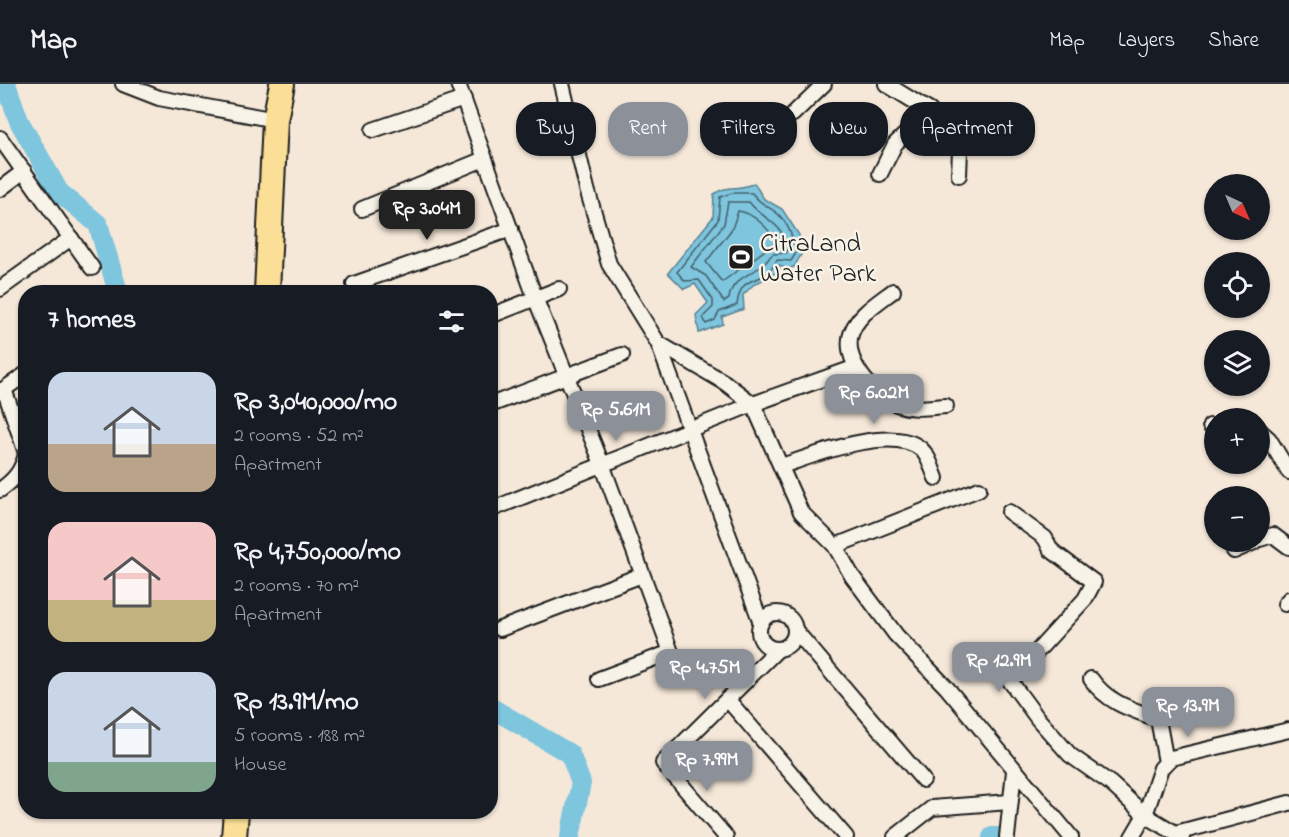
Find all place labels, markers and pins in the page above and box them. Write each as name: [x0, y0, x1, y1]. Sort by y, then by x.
pin: Rp 3.04M: [365, 190, 489, 241]
place label: CitraLand Water Park: [760, 226, 877, 294]
sports icon: CitraLand Water Park: [726, 242, 756, 272]
pin: Rp 6.02M: [812, 374, 936, 425]
pin: Rp 5.61M: [554, 391, 678, 442]
pin: Rp 12.9M: [937, 642, 1061, 693]
pin: Rp 4.75M: [643, 649, 767, 700]
pin: Rp 13.9M: [1126, 687, 1250, 738]
pin: Rp 7.99M: [645, 741, 769, 792]

